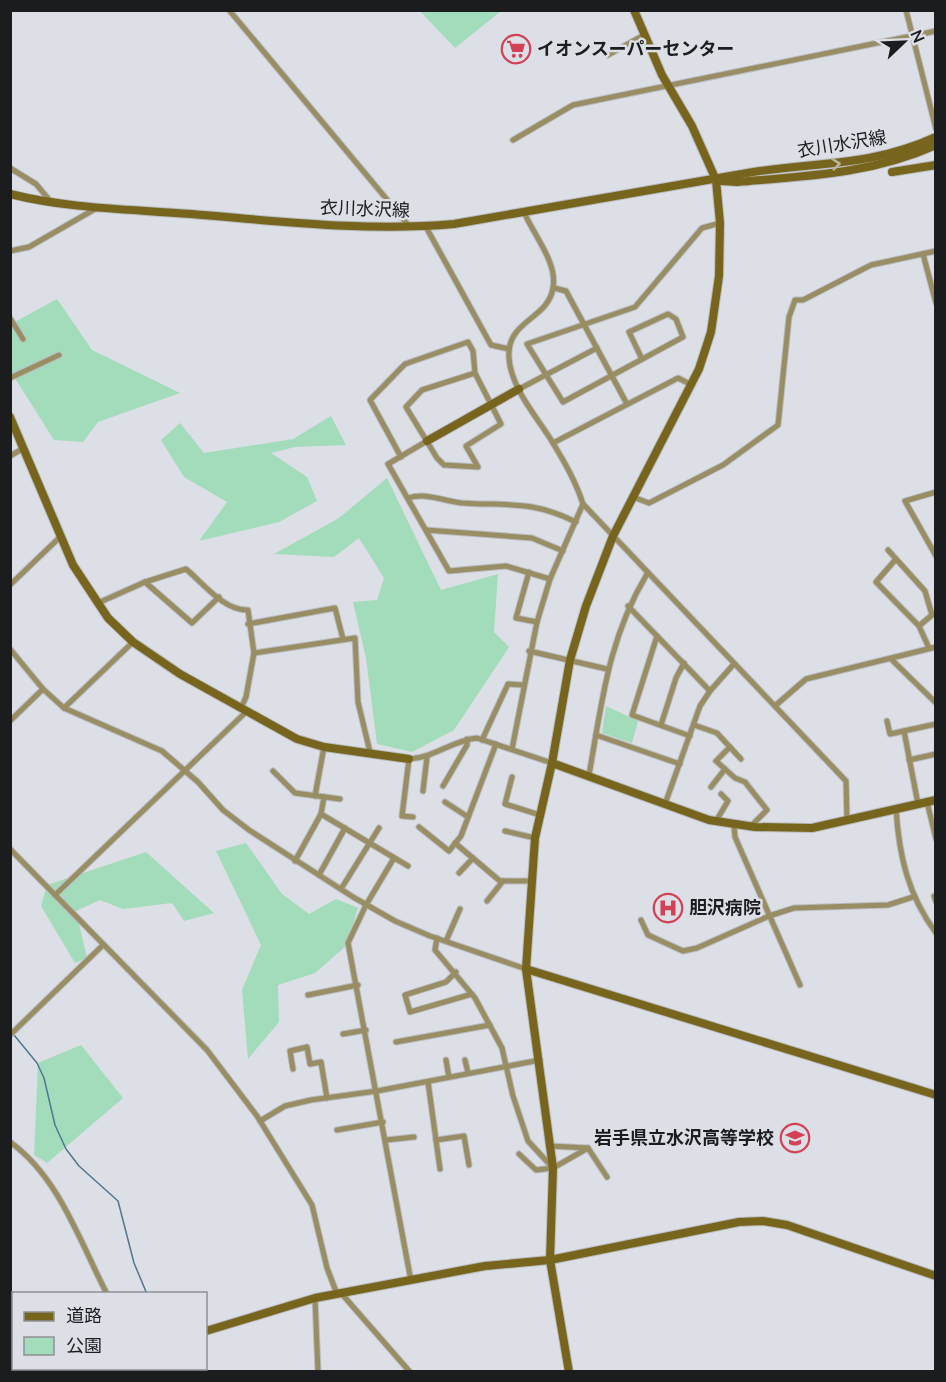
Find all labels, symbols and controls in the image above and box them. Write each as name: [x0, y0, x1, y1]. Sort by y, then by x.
north arrow: [874, 12, 934, 72]
text: N: [906, 27, 929, 46]
supermarket icon: イオンスーパーセンター: [500, 33, 532, 65]
place label: イオンスーパーセンター: [537, 37, 734, 60]
street label: 衣川水沢線: [796, 125, 888, 162]
one-way arrow: [831, 158, 841, 171]
street label: 衣川水沢線: [320, 195, 410, 222]
hospital icon: 胆沢病院: [652, 892, 684, 924]
place label: 胆沢病院: [689, 896, 761, 919]
school or university icon: 岩手県立水沢高等学校: [779, 1122, 811, 1154]
place label: 岩手県立水沢高等学校: [594, 1126, 774, 1149]
legend: [12, 1292, 207, 1370]
text: 道路: [66, 1304, 102, 1327]
text: 公園: [66, 1334, 102, 1357]

